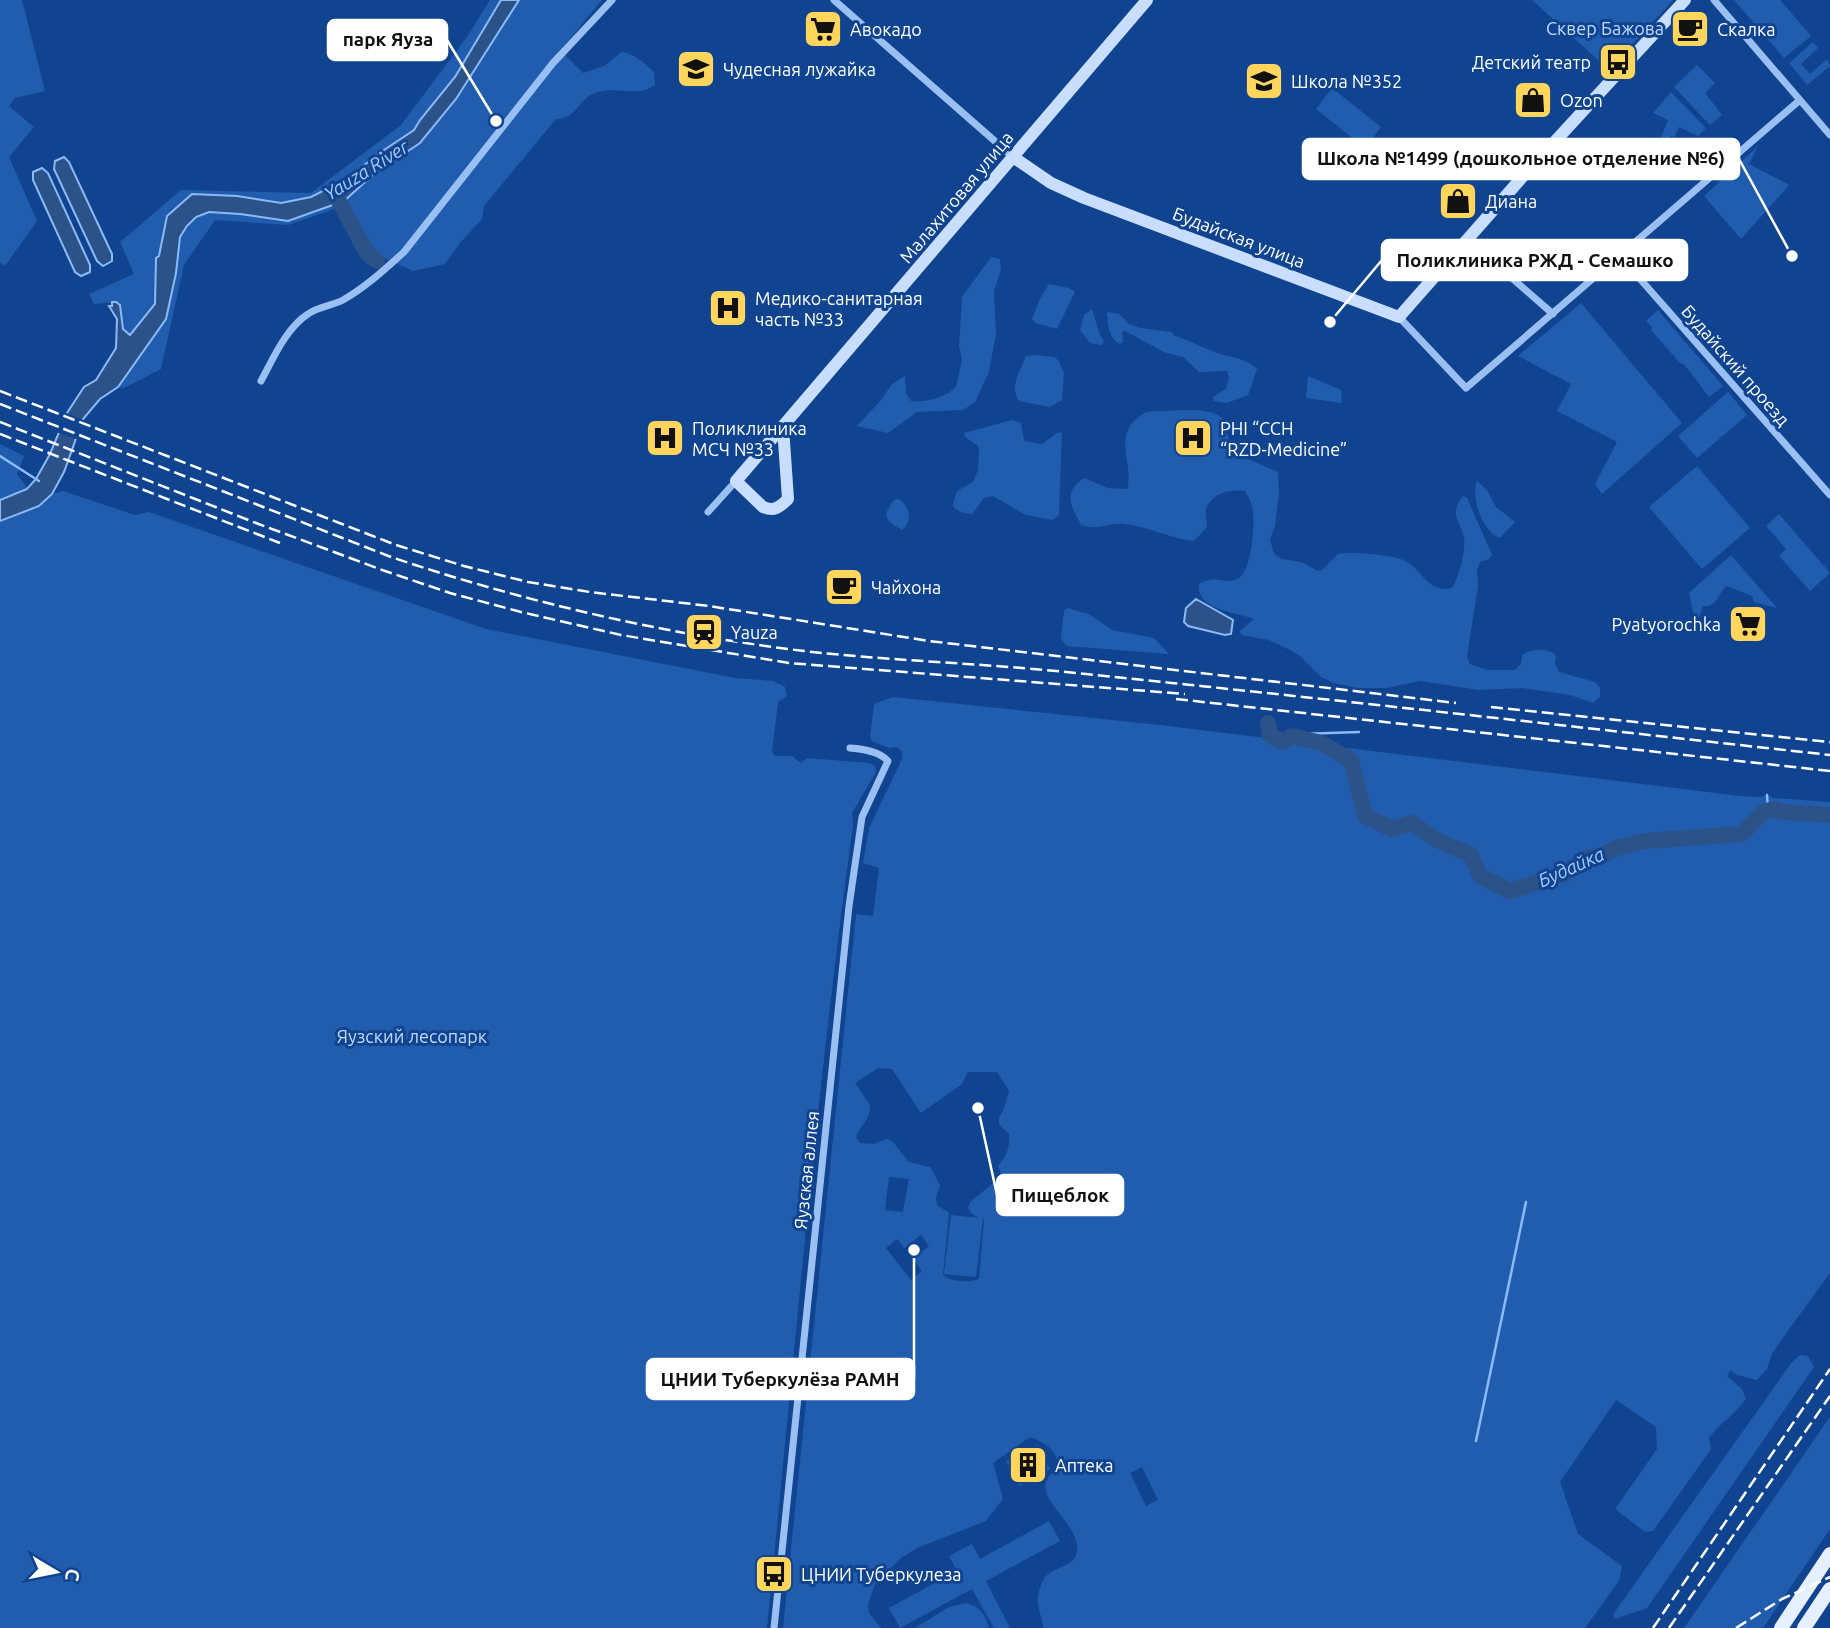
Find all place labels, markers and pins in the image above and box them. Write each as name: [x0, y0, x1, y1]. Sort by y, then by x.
supermarket icon: Авокадо: [802, 8, 844, 50]
cafe icon: Скалка: [1669, 8, 1711, 50]
place label: Авокадо: [850, 19, 922, 39]
place label: Скалка: [1717, 19, 1776, 39]
callout: парк Яуза: [328, 20, 447, 60]
bus stop icon: Детский театр: [1597, 41, 1639, 83]
school or university icon: Чудесная лужайка: [675, 48, 717, 90]
place label: Детский театр: [1472, 52, 1591, 72]
place label: Чудесная лужайка: [723, 59, 876, 79]
school or university icon: Школа №352: [1243, 60, 1285, 102]
place label: Школа №352: [1291, 71, 1402, 91]
shop icon: Ozon: [1512, 79, 1554, 121]
place label: Ozon: [1560, 90, 1603, 110]
callout: Школа №1499 (дошкольное отделение №6): [1303, 139, 1739, 179]
shop icon: Диана: [1437, 180, 1479, 222]
place label: Диана: [1485, 191, 1537, 211]
callout: Поликлиника РЖД - Семашко: [1382, 240, 1687, 280]
hospital icon: Медико-санитарная часть №33: [707, 287, 749, 329]
place label: Медико-санитарная часть №33: [755, 288, 923, 329]
hospital icon: Поликлиника МСЧ №33: [644, 417, 686, 459]
hospital icon: PHI “CCH “RZD-Medicine”: [1172, 417, 1214, 459]
place label: Поликлиника МСЧ №33: [692, 418, 807, 459]
place label: PHI “CCH “RZD-Medicine”: [1220, 418, 1347, 459]
cafe icon: Чайхона: [823, 566, 865, 608]
place label: Чайхона: [871, 577, 941, 597]
supermarket icon: Pyatyorochka: [1727, 603, 1769, 645]
station icon: Yauza: [683, 611, 725, 653]
place label: Pyatyorochka: [1612, 614, 1721, 634]
place label: Yauza: [731, 622, 778, 642]
callout: Пищеблок: [997, 1175, 1123, 1215]
callout: ЦНИИ Туберкулёза РАМН: [647, 1359, 914, 1399]
building icon: Аптека: [1007, 1444, 1049, 1486]
place label: Аптека: [1055, 1455, 1113, 1475]
bus stop icon: ЦНИИ Туберкулеза: [753, 1553, 795, 1595]
place label: ЦНИИ Туберкулеза: [801, 1564, 962, 1584]

